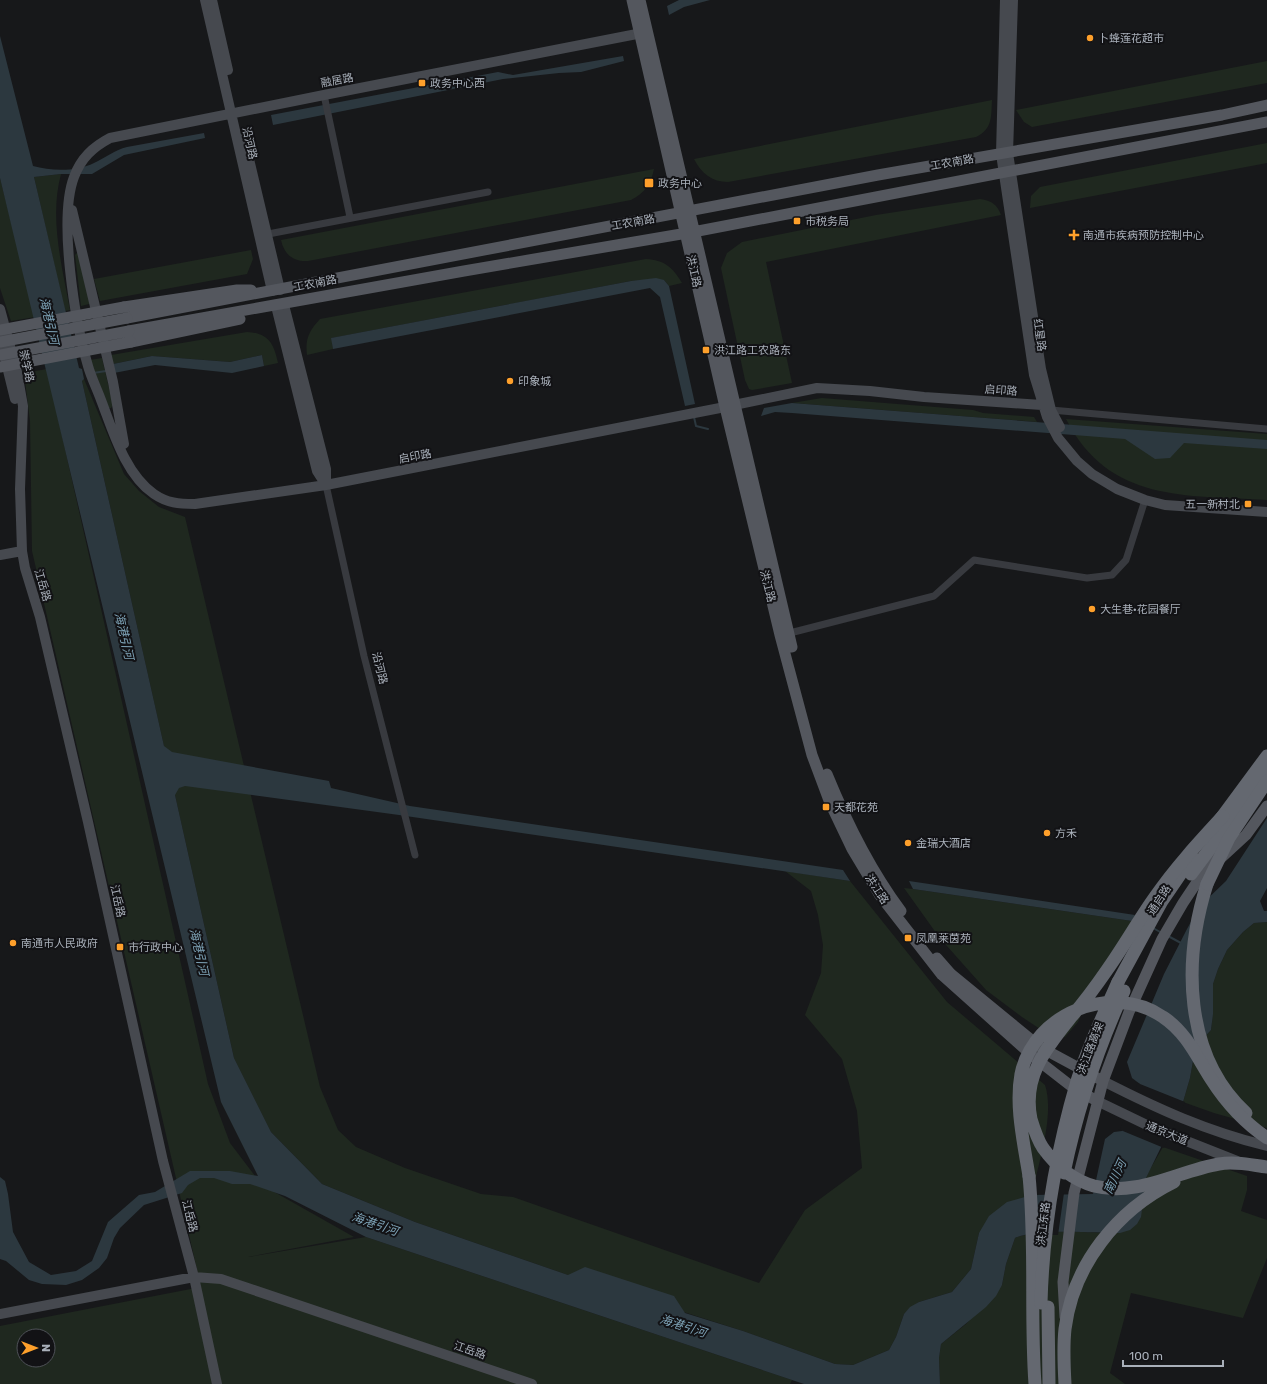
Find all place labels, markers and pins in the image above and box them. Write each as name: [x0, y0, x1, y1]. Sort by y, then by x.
place label: 卜蜂莲花超市: [1098, 32, 1164, 45]
marker: 卜蜂莲花超市: [1085, 33, 1095, 43]
place label: 政务中心西: [430, 77, 485, 90]
marker: 政务中心西: [417, 78, 427, 88]
marker: 政务中心: [643, 177, 655, 189]
place label: 政务中心: [658, 177, 702, 190]
place label: 市税务局: [805, 215, 849, 228]
marker: 市税务局: [792, 216, 802, 226]
marker: 南通市疾病预防控制中心: [1068, 229, 1080, 241]
place label: 南通市疾病预防控制中心: [1083, 229, 1204, 242]
place label: 洪江路工农路东: [714, 344, 791, 357]
marker: 洪江路工农路东: [701, 345, 711, 355]
place label: 印象城: [518, 375, 551, 388]
marker: 印象城: [505, 376, 515, 386]
place label: 五一新村北: [1185, 498, 1240, 511]
marker: 五一新村北: [1243, 499, 1253, 509]
place label: 大生巷·花园餐厅: [1100, 603, 1181, 616]
marker: 大生巷·花园餐厅: [1087, 604, 1097, 614]
place label: 天都花苑: [834, 801, 878, 814]
marker: 天都花苑: [821, 802, 831, 812]
place label: 方禾: [1055, 827, 1077, 840]
marker: 方禾: [1042, 828, 1052, 838]
place label: 金瑞大酒店: [916, 837, 971, 850]
marker: 金瑞大酒店: [903, 838, 913, 848]
place label: 凤凰莱茵苑: [916, 932, 971, 945]
marker: 凤凰莱茵苑: [903, 933, 913, 943]
place label: 南通市人民政府: [21, 937, 98, 950]
marker: 南通市人民政府: [8, 938, 18, 948]
place label: 市行政中心: [128, 941, 183, 954]
marker: 市行政中心: [115, 942, 125, 952]

